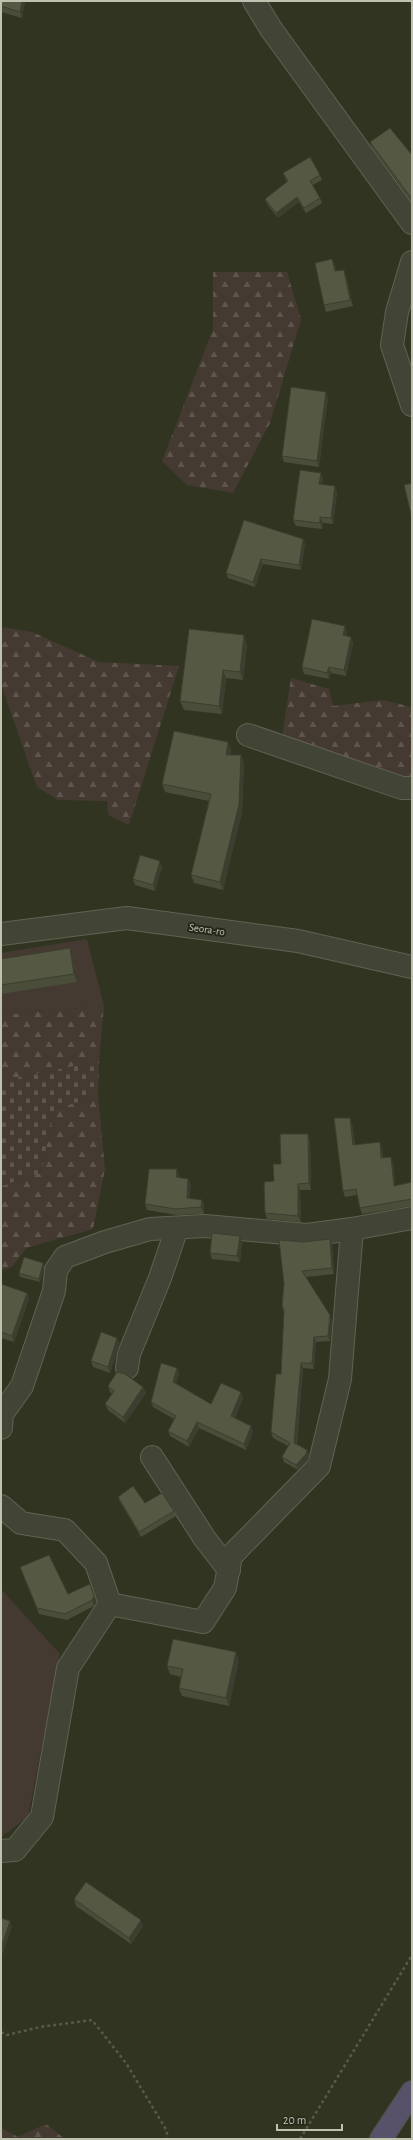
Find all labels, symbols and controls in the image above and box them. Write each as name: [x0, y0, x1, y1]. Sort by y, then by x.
street label: Seora-ro: [188, 922, 226, 937]
scale bar: [277, 2106, 342, 2132]
text: 20 m: [283, 2114, 306, 2126]

